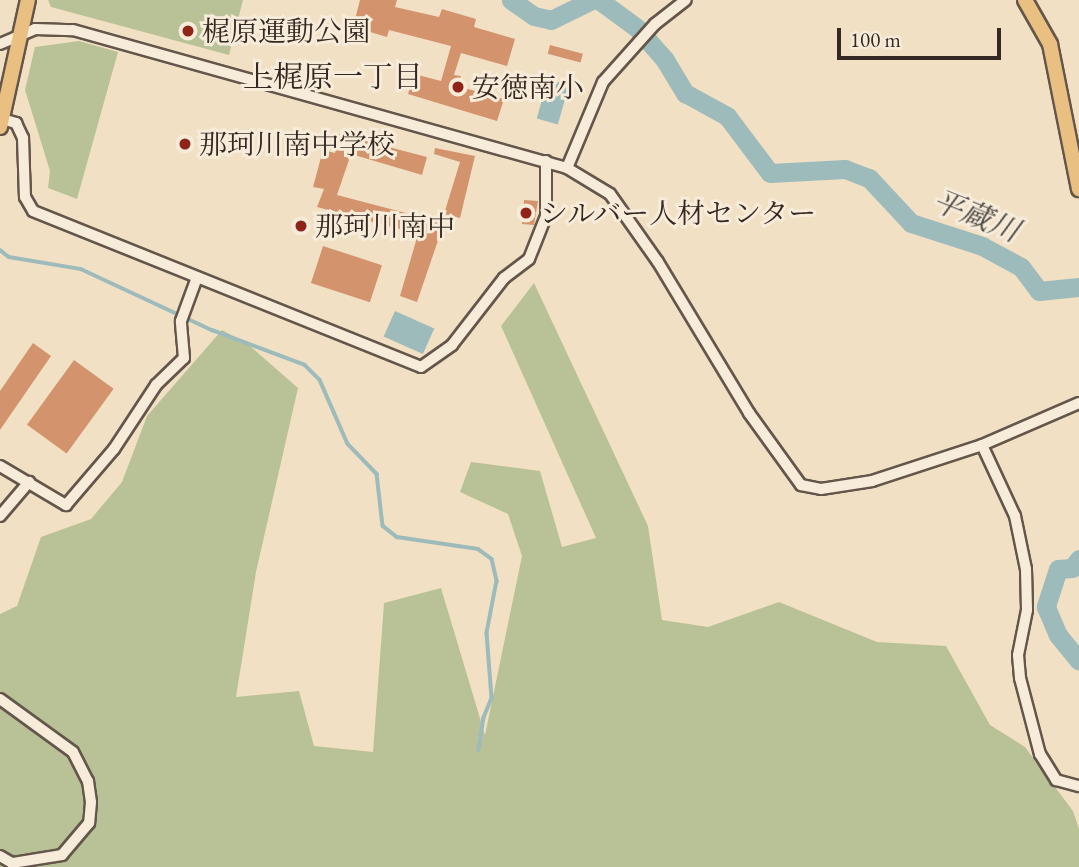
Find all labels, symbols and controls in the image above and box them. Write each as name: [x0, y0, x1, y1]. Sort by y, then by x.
place label: 梶原運動公園: [202, 14, 370, 48]
scale bar: [841, 14, 1006, 58]
marker: 梶原運動公園: [180, 23, 196, 39]
text: 100 m: [850, 26, 901, 53]
district label: 上梶原一丁目: [243, 59, 423, 95]
place label: 安徳南小: [472, 70, 584, 104]
marker: 安徳南小: [450, 79, 466, 95]
place label: 那珂川南中学校: [199, 127, 395, 161]
marker: 那珂川南中学校: [177, 136, 193, 152]
water label: 平蔵川: [928, 182, 1024, 250]
place label: シルバー人材センター: [540, 196, 820, 230]
marker: シルバー人材センター: [518, 205, 534, 221]
place label: 那珂川南中: [315, 209, 455, 243]
marker: 那珂川南中: [293, 218, 309, 234]

